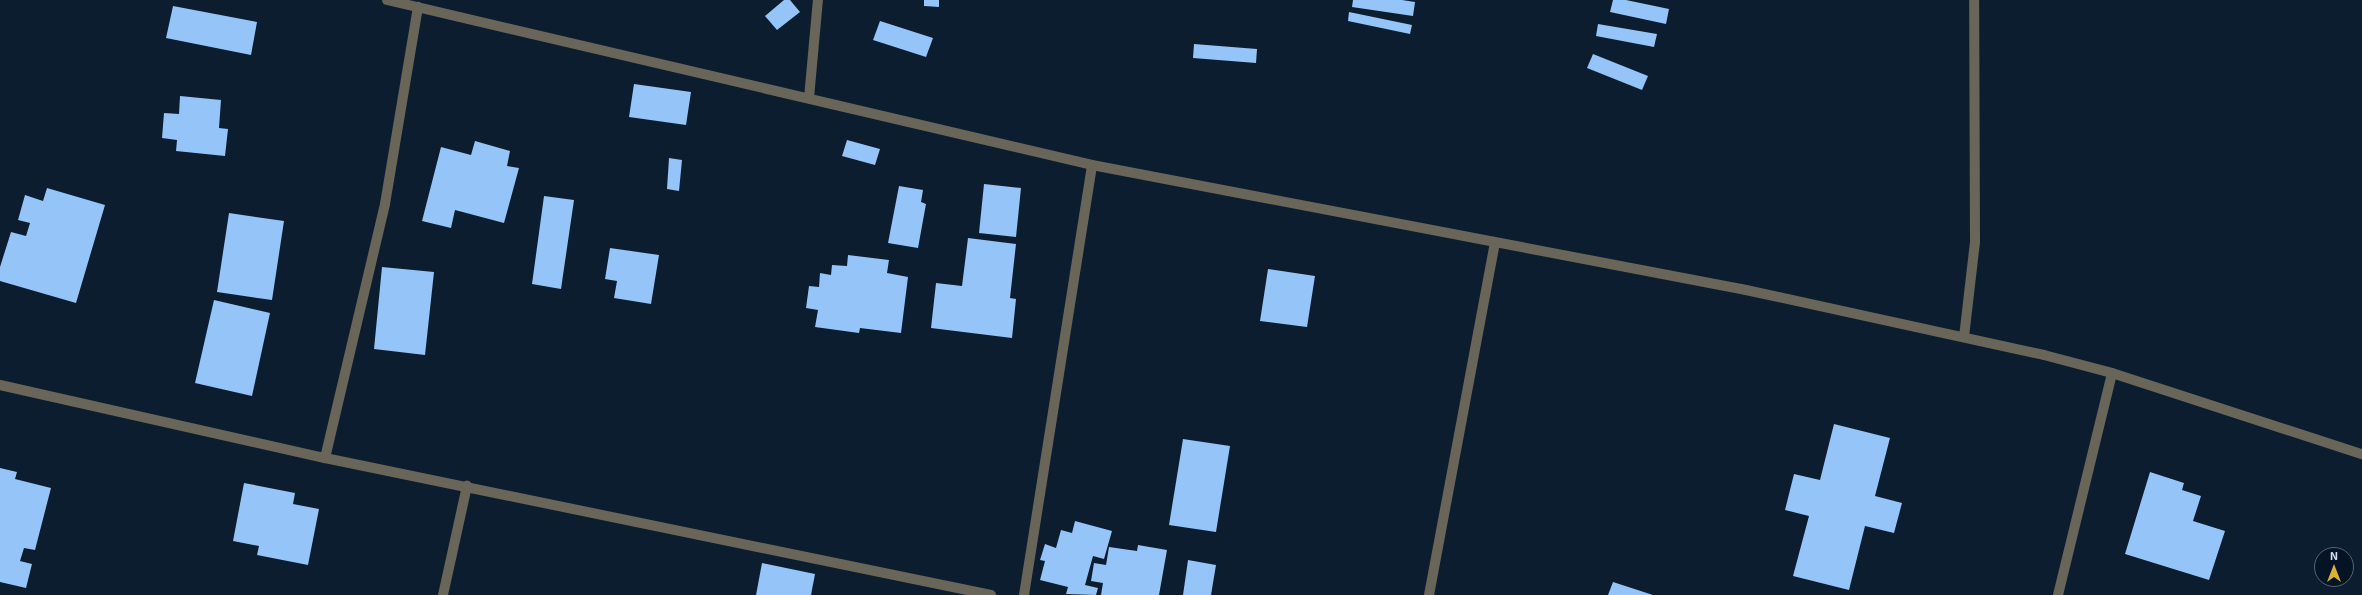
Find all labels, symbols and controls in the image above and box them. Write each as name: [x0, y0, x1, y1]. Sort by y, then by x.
north arrow: [2314, 547, 2354, 587]
text: N: [2330, 549, 2338, 562]

